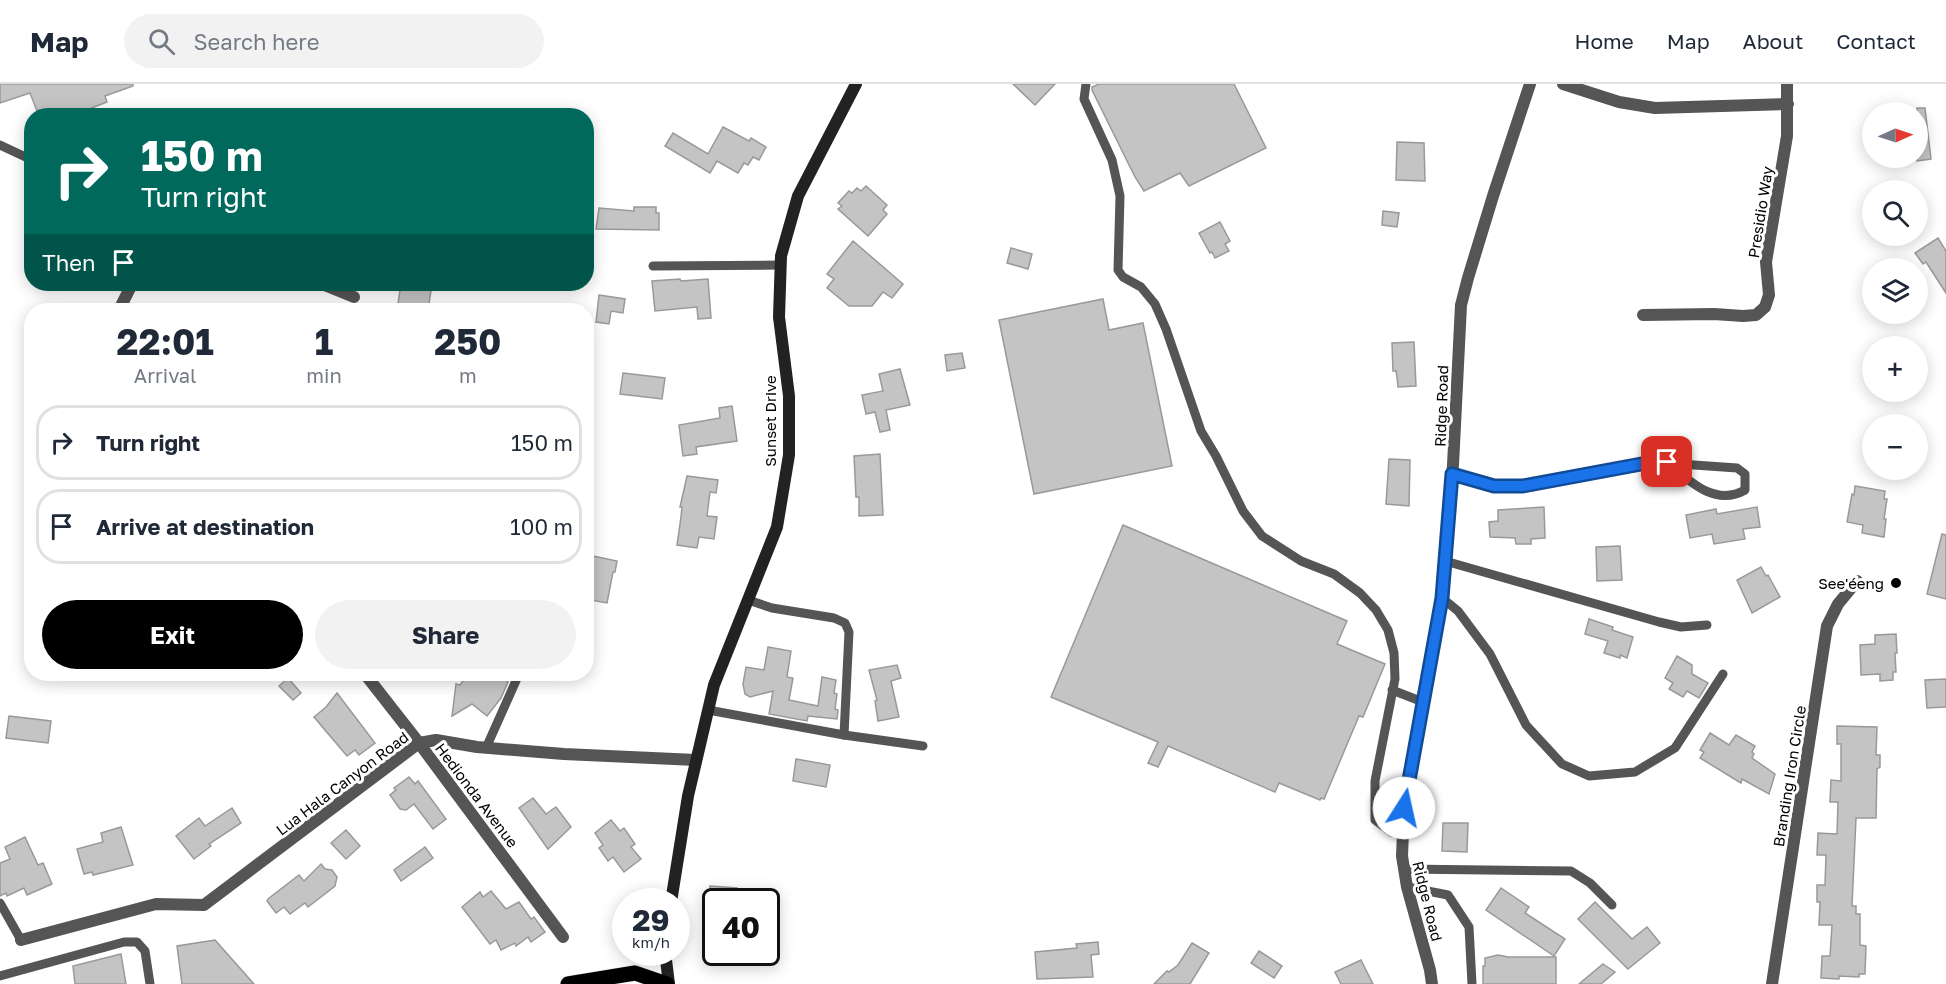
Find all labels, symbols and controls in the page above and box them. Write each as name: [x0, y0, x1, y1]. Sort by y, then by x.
search box: [124, 14, 544, 68]
text: Map: [30, 25, 88, 58]
icon: search: [145, 25, 178, 58]
text: Search here: [193, 28, 319, 55]
text: Home: [1574, 28, 1634, 54]
text: Map: [1667, 28, 1710, 54]
text: About: [1743, 28, 1803, 54]
text: Contact: [1836, 28, 1916, 54]
north arrow: [1862, 102, 1928, 168]
map controls: [1862, 102, 1928, 480]
text: 150 m: [141, 130, 263, 180]
icon: right: [42, 132, 120, 210]
street label: Presidio Way: [1744, 164, 1776, 259]
button: search: [1862, 180, 1928, 246]
text: Turn right: [141, 181, 267, 213]
icon: arrive: [107, 246, 140, 279]
text: Then: [42, 249, 95, 276]
button: layers: [1862, 258, 1928, 324]
text: 22:01: [116, 320, 214, 363]
text: 1: [315, 320, 333, 363]
text: 250: [434, 320, 502, 363]
button: +: [1862, 336, 1928, 402]
text: Arrival: [134, 363, 197, 387]
text: min: [306, 363, 342, 387]
text: m: [459, 363, 477, 387]
street label: Ridge Road: [1431, 365, 1451, 447]
street label: Sunset Drive: [761, 375, 779, 467]
button: −: [1862, 414, 1928, 480]
icon: right: [45, 426, 78, 459]
text: Turn right: [96, 429, 200, 456]
text: 150 m: [511, 429, 573, 456]
pin: [1641, 436, 1692, 487]
icon: arrive: [1650, 445, 1683, 478]
icon: arrive: [45, 510, 78, 543]
text: Arrive at destination: [96, 513, 314, 540]
text: 100 m: [510, 513, 573, 540]
place label: See'éeng: [1818, 574, 1884, 592]
marker: See'éeng: [1889, 576, 1903, 590]
button: Exit: [42, 600, 303, 669]
button: Share: [315, 600, 576, 669]
street label: Branding Iron Circle: [1769, 704, 1809, 848]
street label: Lua Hala Canyon Road: [272, 727, 412, 839]
street label: Hedionda Avenue: [432, 739, 522, 851]
position arrow: [1372, 776, 1436, 840]
street label: Ridge Road: [1409, 859, 1447, 943]
speed limit sign: 40: [702, 888, 780, 966]
text: 29: [632, 902, 670, 938]
text: km/h: [632, 933, 670, 951]

